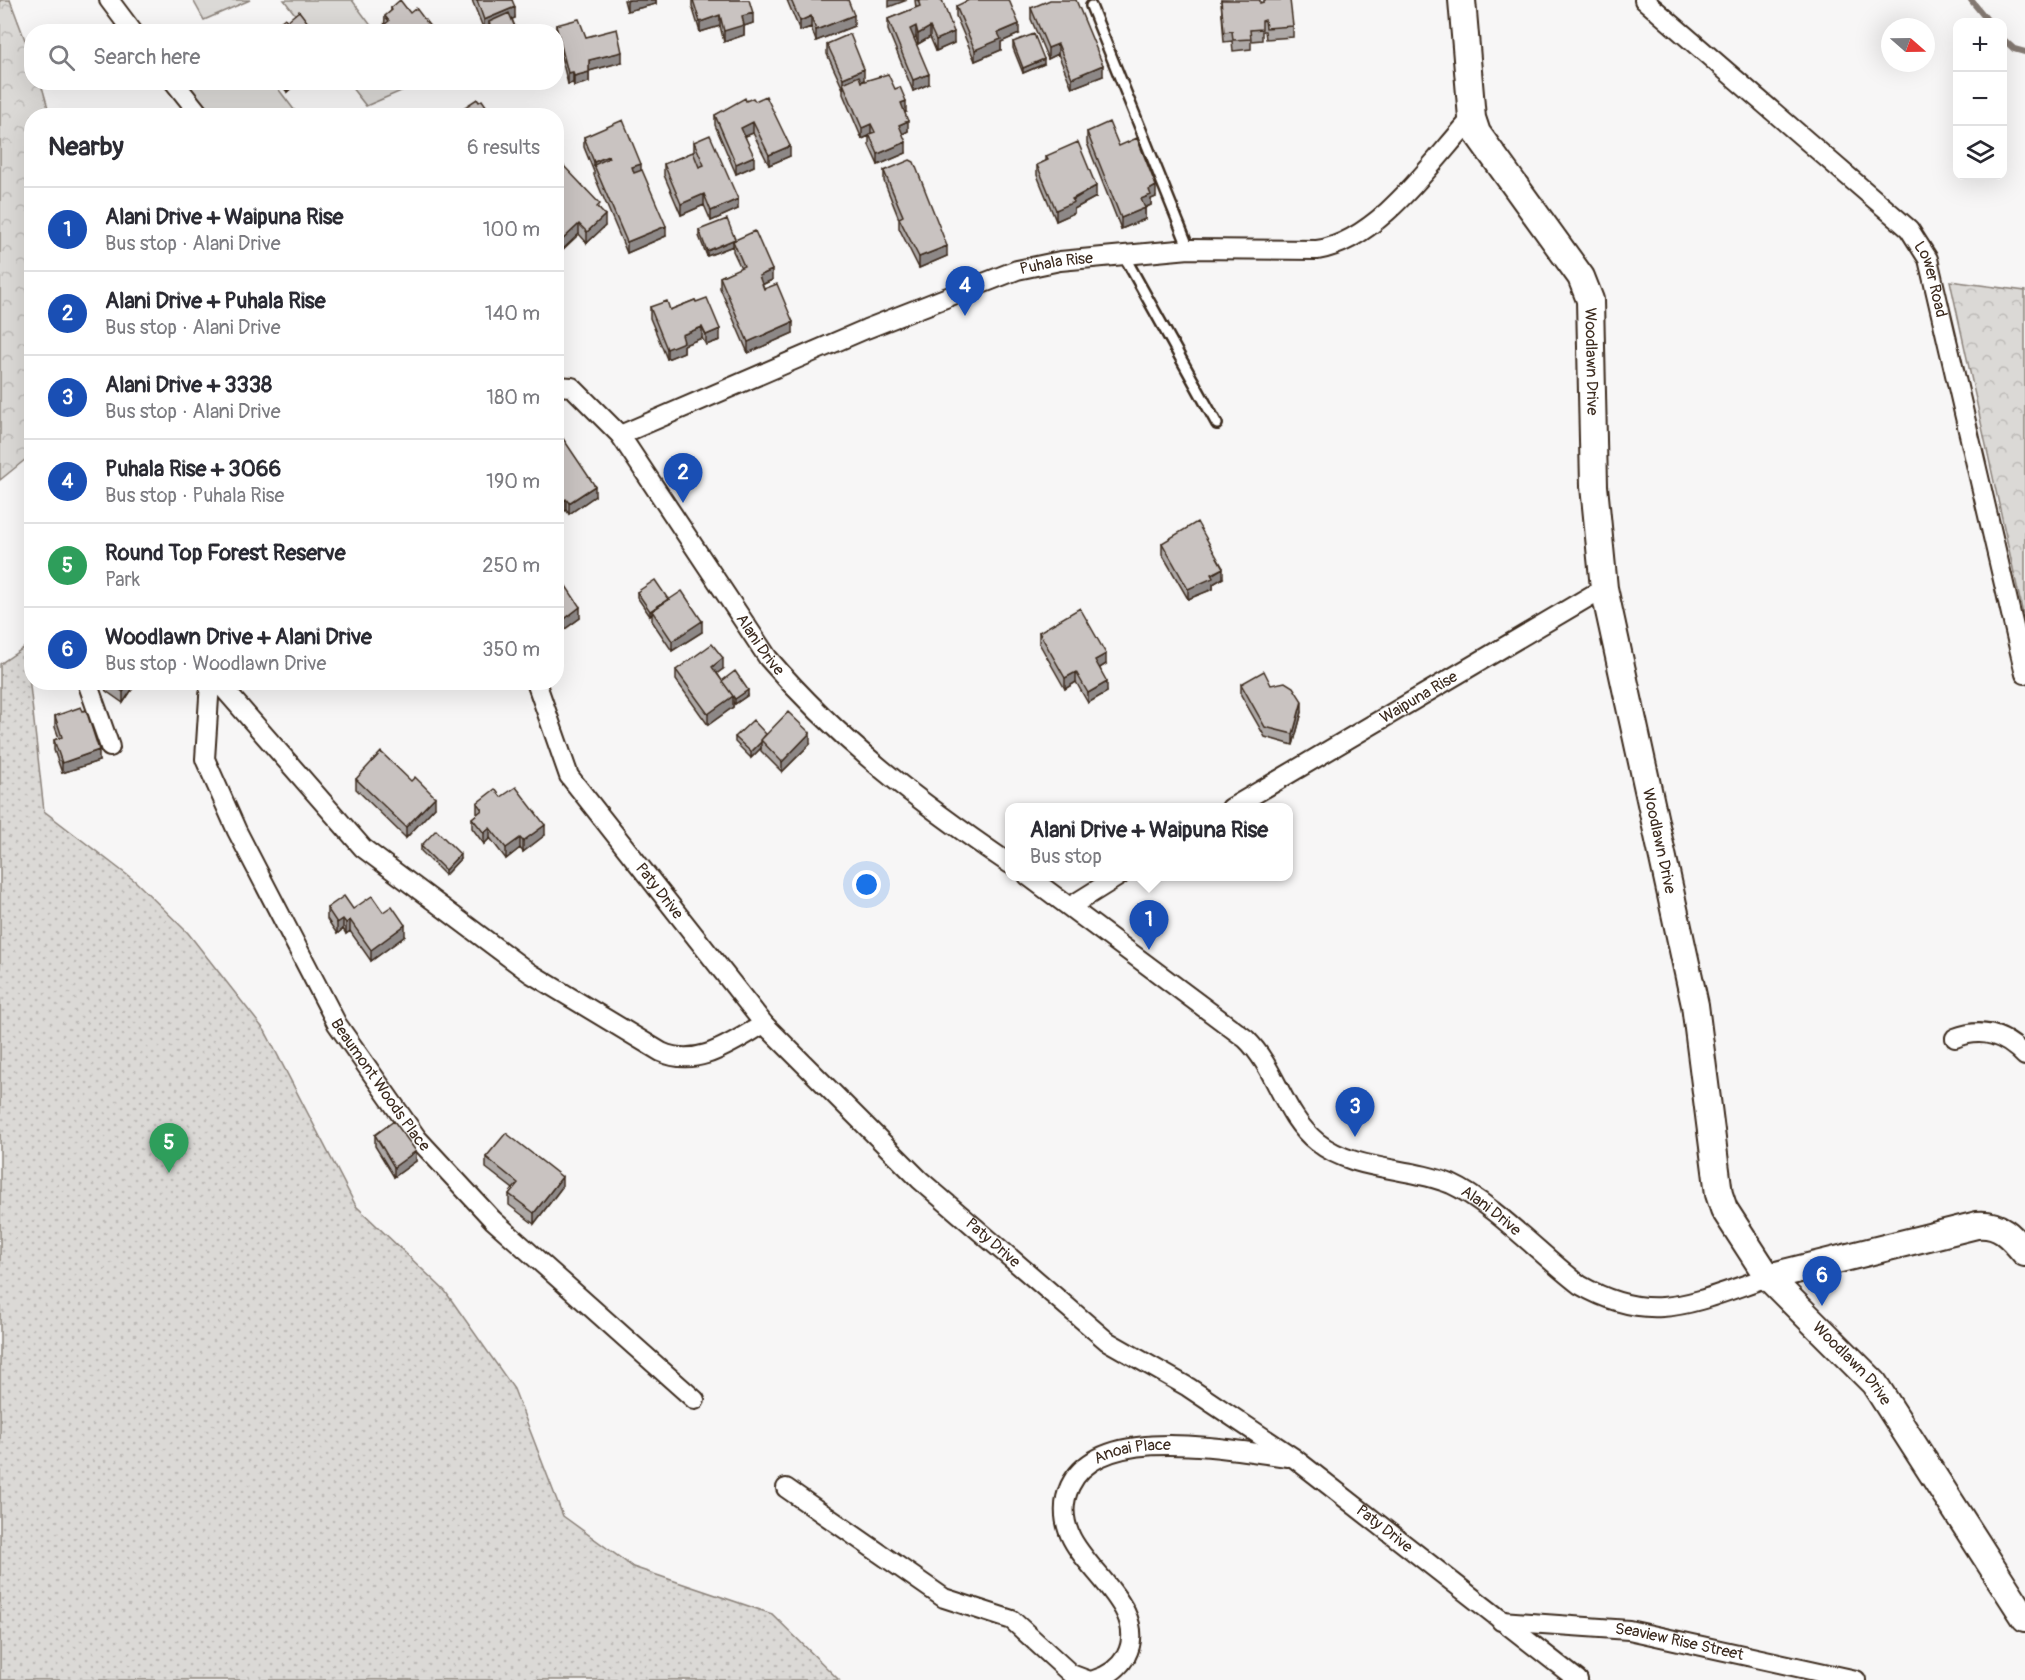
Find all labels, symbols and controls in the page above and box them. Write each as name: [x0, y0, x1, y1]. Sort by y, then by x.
north arrow: [1881, 18, 1935, 72]
map controls: [1953, 18, 2007, 180]
button: +: [1953, 18, 2007, 72]
search box: [24, 24, 564, 90]
icon: search: [45, 41, 78, 74]
text: Search here: [93, 43, 200, 71]
button: −: [1953, 72, 2007, 126]
button: layers: [1953, 126, 2007, 180]
text: Nearby: [48, 131, 124, 163]
text: 6 results: [467, 135, 540, 160]
text: Alani Drive + Waipuna Rise: [105, 203, 343, 231]
text: 1: [64, 217, 71, 242]
text: 100 m: [483, 217, 540, 242]
text: Bus stop · Alani Drive: [105, 231, 281, 256]
street label: Lower Road: [1909, 238, 1951, 319]
street label: Puhala Rise: [1018, 248, 1094, 279]
pin: 4: [946, 266, 984, 316]
text: Alani Drive + Puhala Rise: [105, 287, 326, 315]
text: 2: [62, 301, 73, 326]
text: 140 m: [485, 301, 540, 326]
street label: Woodlawn Drive: [1580, 307, 1602, 416]
text: Bus stop · Alani Drive: [105, 315, 281, 340]
text: Alani Drive + 3338: [105, 371, 272, 399]
text: 3: [62, 385, 73, 410]
text: 180 m: [486, 385, 540, 410]
text: Bus stop · Alani Drive: [105, 399, 281, 424]
pin: 2: [664, 454, 702, 503]
text: Puhala Rise + 3066: [105, 455, 281, 483]
text: 4: [62, 469, 73, 494]
text: 190 m: [486, 469, 540, 494]
text: Bus stop · Puhala Rise: [105, 483, 284, 508]
text: Round Top Forest Reserve: [105, 539, 346, 567]
text: 5: [62, 553, 73, 578]
text: 250 m: [482, 553, 540, 578]
text: Park: [105, 567, 140, 592]
street label: Alani Drive: [731, 610, 789, 680]
text: Woodlawn Drive + Alani Drive: [105, 623, 372, 651]
text: 6: [62, 637, 73, 662]
text: 350 m: [482, 637, 540, 662]
text: Bus stop · Woodlawn Drive: [105, 651, 326, 676]
street label: Waipuna Rise: [1376, 667, 1461, 728]
street label: Woodlawn Drive: [1638, 786, 1680, 896]
popup: [1005, 803, 1293, 881]
text: Alani Drive + Waipuna Rise: [1030, 816, 1268, 844]
text: Bus stop: [1030, 844, 1102, 869]
street label: Paty Drive: [631, 859, 688, 923]
your location: [852, 870, 881, 899]
pin: 1: [1130, 900, 1168, 950]
street label: Beaumont Woods Place: [326, 1015, 434, 1156]
pin: 3: [1336, 1088, 1374, 1137]
pin: 5: [150, 1124, 188, 1173]
street label: Alani Drive: [1457, 1181, 1525, 1240]
street label: Paty Drive: [961, 1214, 1025, 1272]
pin: 6: [1802, 1256, 1842, 1306]
street label: Woodlawn Drive: [1808, 1317, 1896, 1409]
street label: Anoai Place: [1090, 1435, 1171, 1469]
street label: Paty Drive: [1352, 1500, 1417, 1557]
street label: Seaview Rise Street: [1615, 1619, 1746, 1665]

